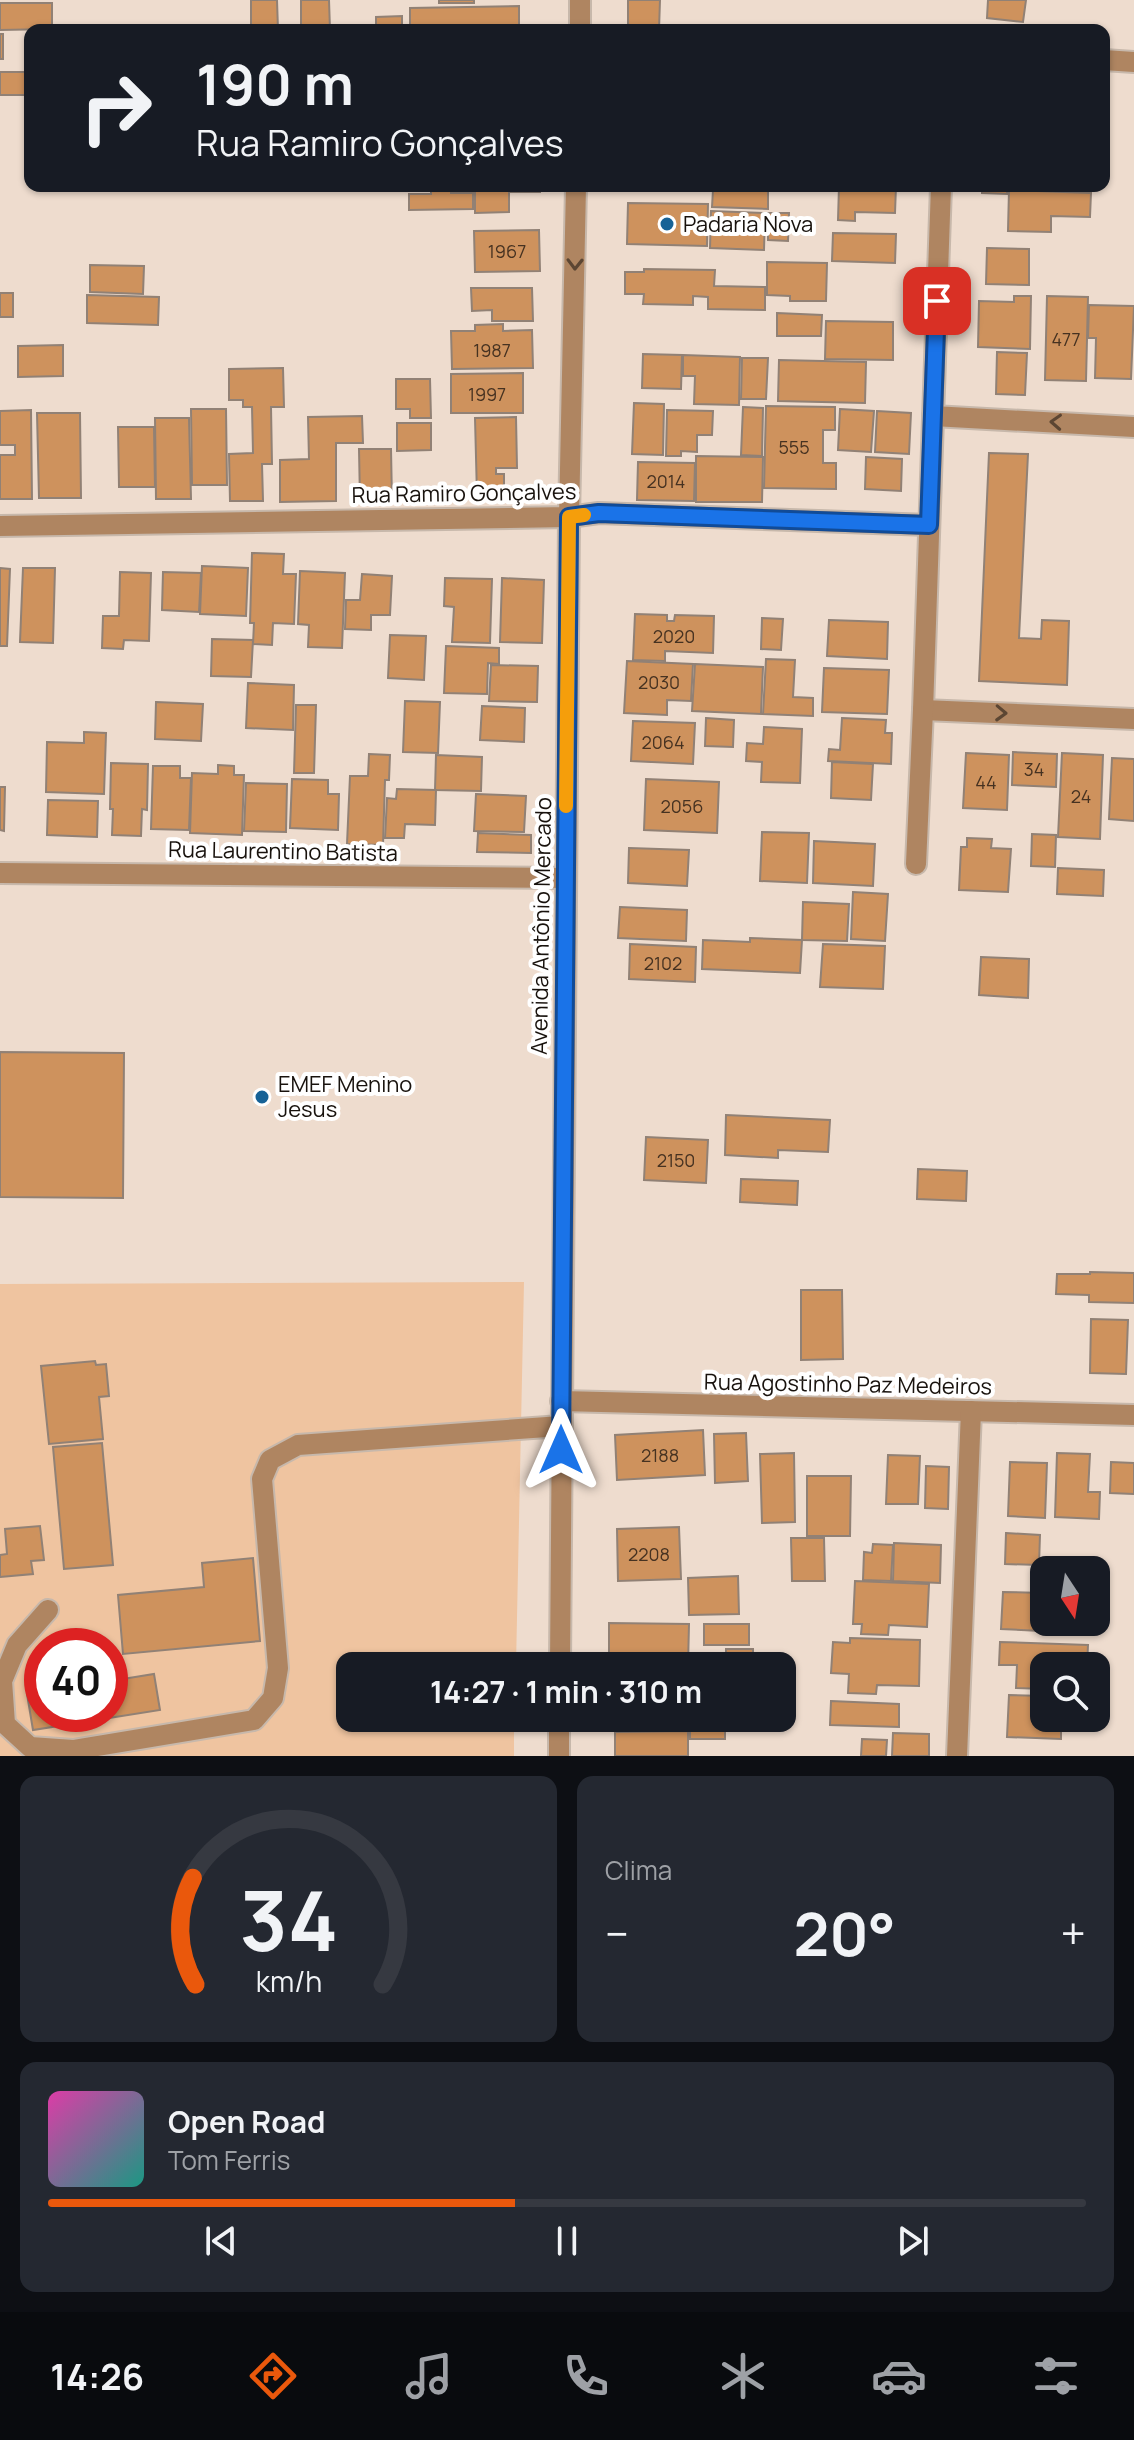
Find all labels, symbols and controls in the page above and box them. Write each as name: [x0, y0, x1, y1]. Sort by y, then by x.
text: 190 m: [196, 45, 354, 122]
icon: right: [64, 56, 168, 160]
text: Rua Ramiro Gonçalves: [196, 118, 564, 167]
place label: Padaria Nova: [683, 209, 813, 239]
marker: Padaria Nova: [658, 215, 676, 233]
house number: 1967: [488, 239, 526, 263]
one-way arrow: [566, 258, 583, 271]
pin: [903, 267, 971, 335]
icon: arrive: [915, 279, 959, 323]
house number: 477: [1051, 327, 1081, 351]
house number: 1987: [473, 338, 511, 362]
house number: 1997: [468, 382, 506, 406]
one-way arrow: [1049, 414, 1062, 431]
house number: 555: [778, 435, 810, 459]
house number: 2014: [647, 469, 685, 493]
street label: Rua Ramiro Gonçalves: [351, 476, 577, 510]
house number: 2020: [653, 624, 695, 648]
house number: 2030: [638, 670, 680, 694]
one-way arrow: [995, 705, 1008, 722]
house number: 2064: [641, 730, 685, 754]
house number: 34: [1024, 757, 1044, 781]
house number: 44: [975, 770, 997, 794]
house number: 24: [1071, 784, 1091, 808]
house number: 2056: [661, 794, 703, 818]
street label: Avenida Antônio Mercado: [524, 797, 558, 1055]
street label: Rua Laurentino Batista: [168, 834, 398, 868]
house number: 2102: [644, 951, 682, 975]
place label: EMEF Menino Jesus: [278, 1069, 412, 1124]
marker: EMEF Menino Jesus: [253, 1088, 271, 1106]
house number: 2150: [657, 1148, 695, 1172]
street label: Rua Agostinho Paz Medeiros: [704, 1366, 992, 1402]
position arrow: [519, 1408, 603, 1492]
house number: 2188: [641, 1443, 679, 1467]
house number: 2208: [628, 1542, 670, 1566]
north arrow: [1030, 1556, 1110, 1636]
map controls: [1030, 1556, 1110, 1732]
speed limit sign: 40: [24, 1628, 128, 1732]
button: search: [1030, 1652, 1110, 1732]
text: 14:27 · 1 min · 310 m: [430, 1671, 702, 1712]
text: Clima: [605, 1852, 672, 1888]
text: 34: [239, 1862, 338, 1976]
text: 20°: [794, 1892, 896, 1974]
text: −: [605, 1903, 629, 1963]
text: +: [1061, 1903, 1086, 1963]
text: km/h: [255, 1962, 322, 2001]
text: Open Road: [168, 2101, 325, 2142]
text: Tom Ferris: [168, 2142, 290, 2178]
icon: previous: [199, 2219, 243, 2263]
icon: pause: [545, 2219, 589, 2263]
icon: next: [891, 2219, 935, 2263]
icon: directions: [245, 2348, 301, 2404]
icon: music: [401, 2348, 457, 2404]
icon: phone: [558, 2348, 614, 2404]
icon: climate: [715, 2348, 771, 2404]
icon: car: [871, 2348, 927, 2404]
icon: filters: [1028, 2348, 1084, 2404]
text: 14:26: [50, 2352, 144, 2401]

